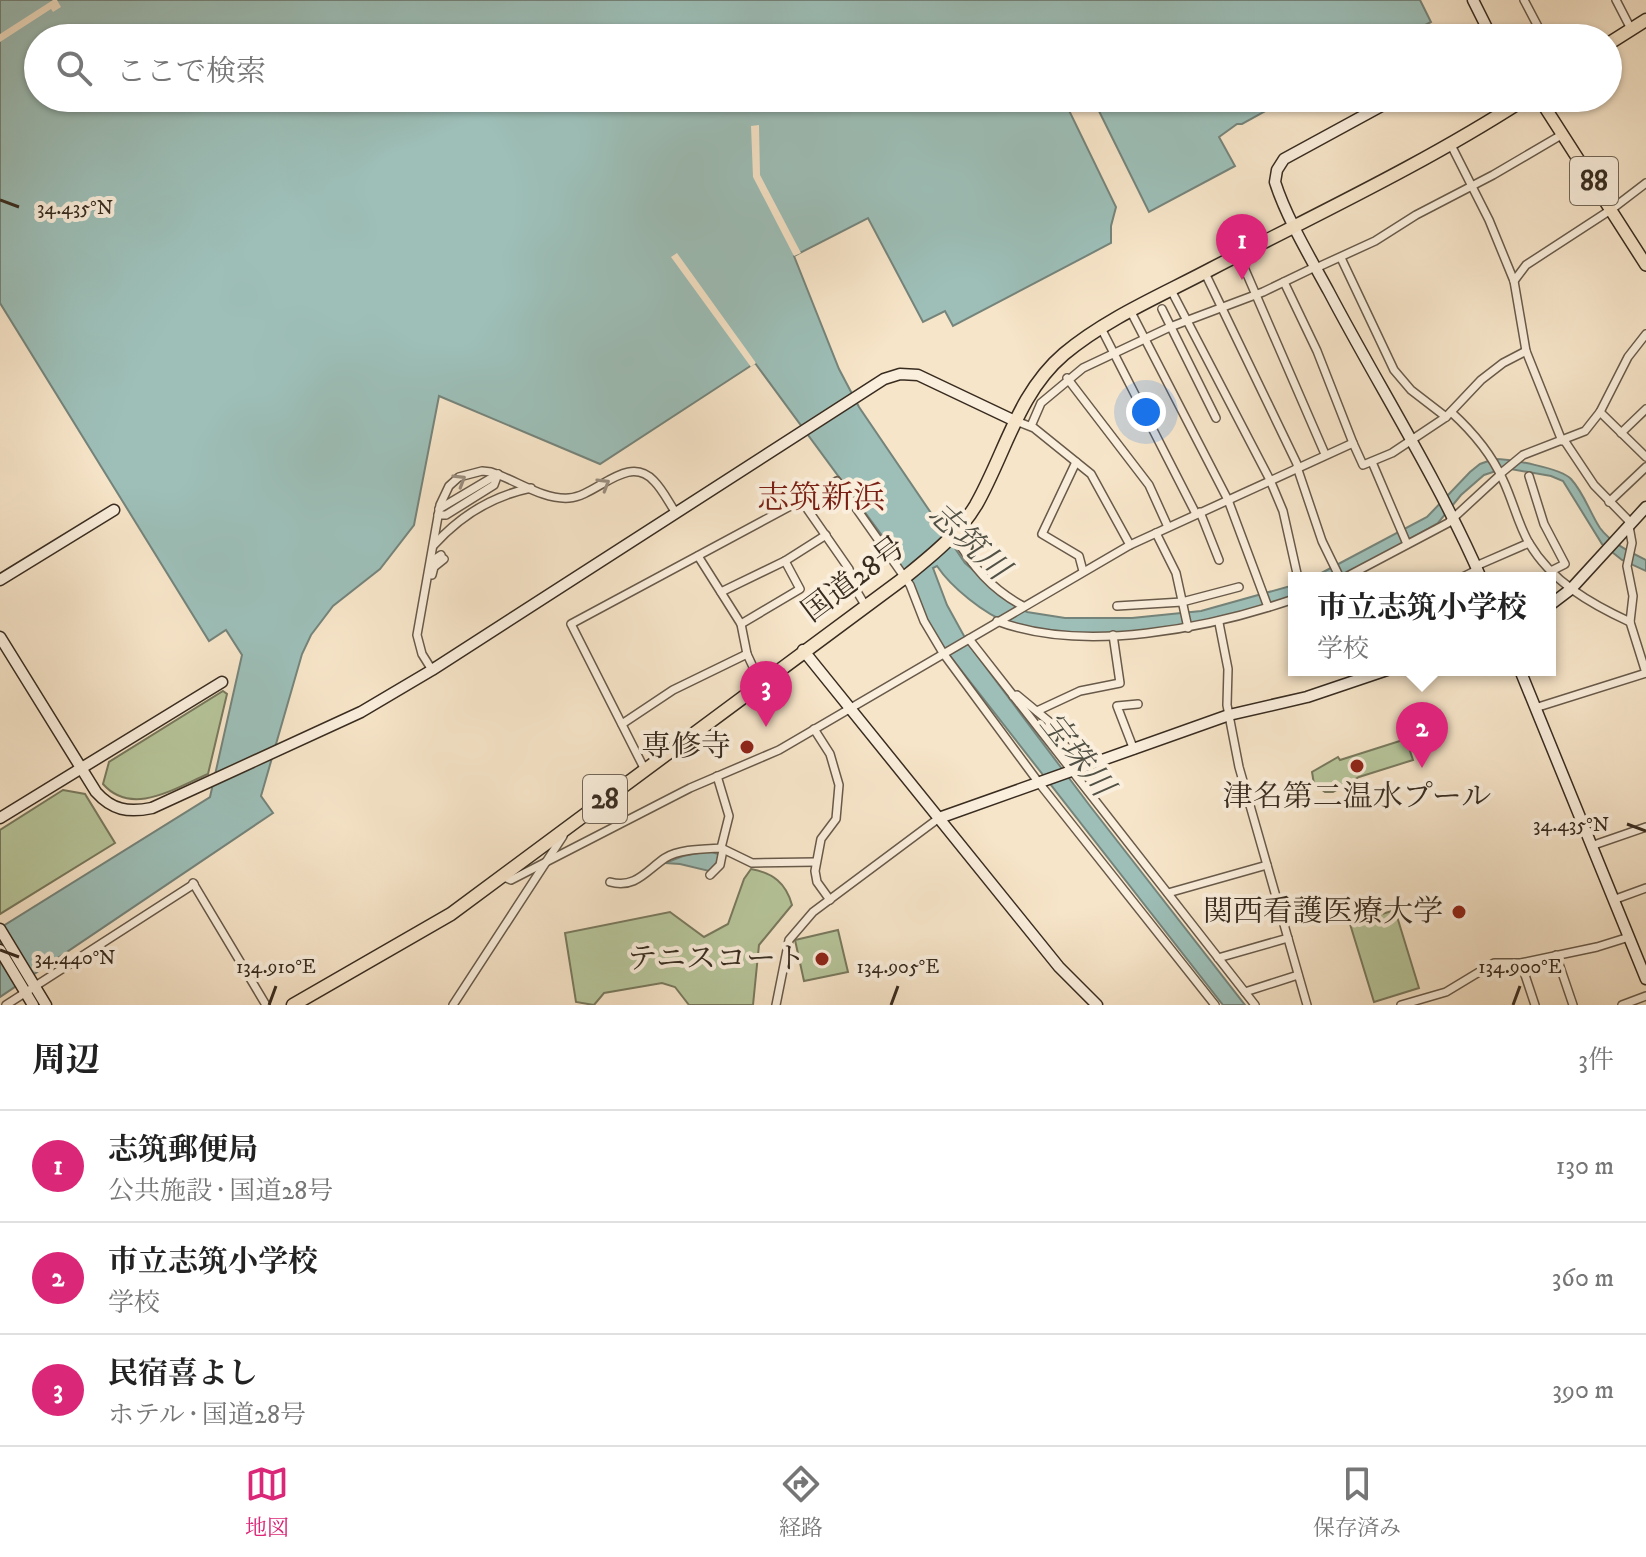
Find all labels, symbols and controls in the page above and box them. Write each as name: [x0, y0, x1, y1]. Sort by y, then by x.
search box: [24, 24, 1622, 112]
icon: search: [52, 46, 96, 90]
text: ここで検索: [116, 54, 266, 91]
road number: 88: [1570, 157, 1618, 205]
text: 34.435°N: [37, 196, 113, 221]
pin: 1: [1216, 214, 1268, 280]
your location: [1126, 392, 1166, 432]
one-way arrow: [451, 474, 466, 490]
one-way arrow: [595, 478, 610, 493]
district label: 志筑新浜: [757, 479, 885, 519]
water label: 志筑川: [919, 495, 1019, 591]
street label: 国道28号: [795, 529, 913, 631]
popup: [1288, 572, 1556, 676]
text: 市立志筑小学校: [1317, 590, 1527, 627]
text: 学校: [1317, 633, 1369, 666]
pin: 3: [740, 661, 792, 727]
pin: 2: [1396, 702, 1448, 768]
water label: 宝珠川: [1031, 705, 1123, 807]
place label: 専修寺: [641, 729, 731, 766]
marker: 専修寺: [738, 738, 756, 756]
marker: 津名第二温水プール: [1348, 757, 1366, 775]
road number: 28: [583, 775, 627, 823]
place label: 津名第二温水プール: [1223, 779, 1491, 816]
text: 34.435°N: [1533, 813, 1609, 838]
place label: 関西看護医療大学: [1203, 894, 1443, 931]
marker: 関西看護医療大学: [1450, 903, 1468, 921]
place label: テニスコート: [627, 941, 806, 978]
text: 34.440°N: [35, 946, 116, 971]
marker: テニスコート: [813, 950, 831, 968]
text: 134.910°E: [236, 955, 316, 980]
text: 134.905°E: [857, 955, 939, 980]
text: 134.900°E: [1478, 955, 1562, 980]
text: 周辺: [32, 1040, 100, 1082]
text: 3件: [1578, 1044, 1614, 1077]
text: 志筑郵便局: [108, 1132, 258, 1169]
text: 1: [53, 1150, 63, 1183]
text: 130 m: [1556, 1150, 1614, 1183]
text: 公共施設 · 国道28号: [108, 1175, 333, 1208]
text: 市立志筑小学校: [108, 1244, 318, 1281]
text: 2: [52, 1262, 64, 1295]
text: 360 m: [1552, 1262, 1614, 1295]
text: 学校: [108, 1287, 160, 1320]
text: 民宿喜よし: [108, 1356, 258, 1393]
text: 3: [53, 1374, 63, 1407]
text: 390 m: [1552, 1374, 1614, 1407]
text: ホテル · 国道28号: [108, 1399, 306, 1432]
tab: 地図: [245, 1462, 289, 1542]
tab: 経路: [779, 1462, 823, 1542]
tab: 保存済み: [1313, 1462, 1401, 1542]

